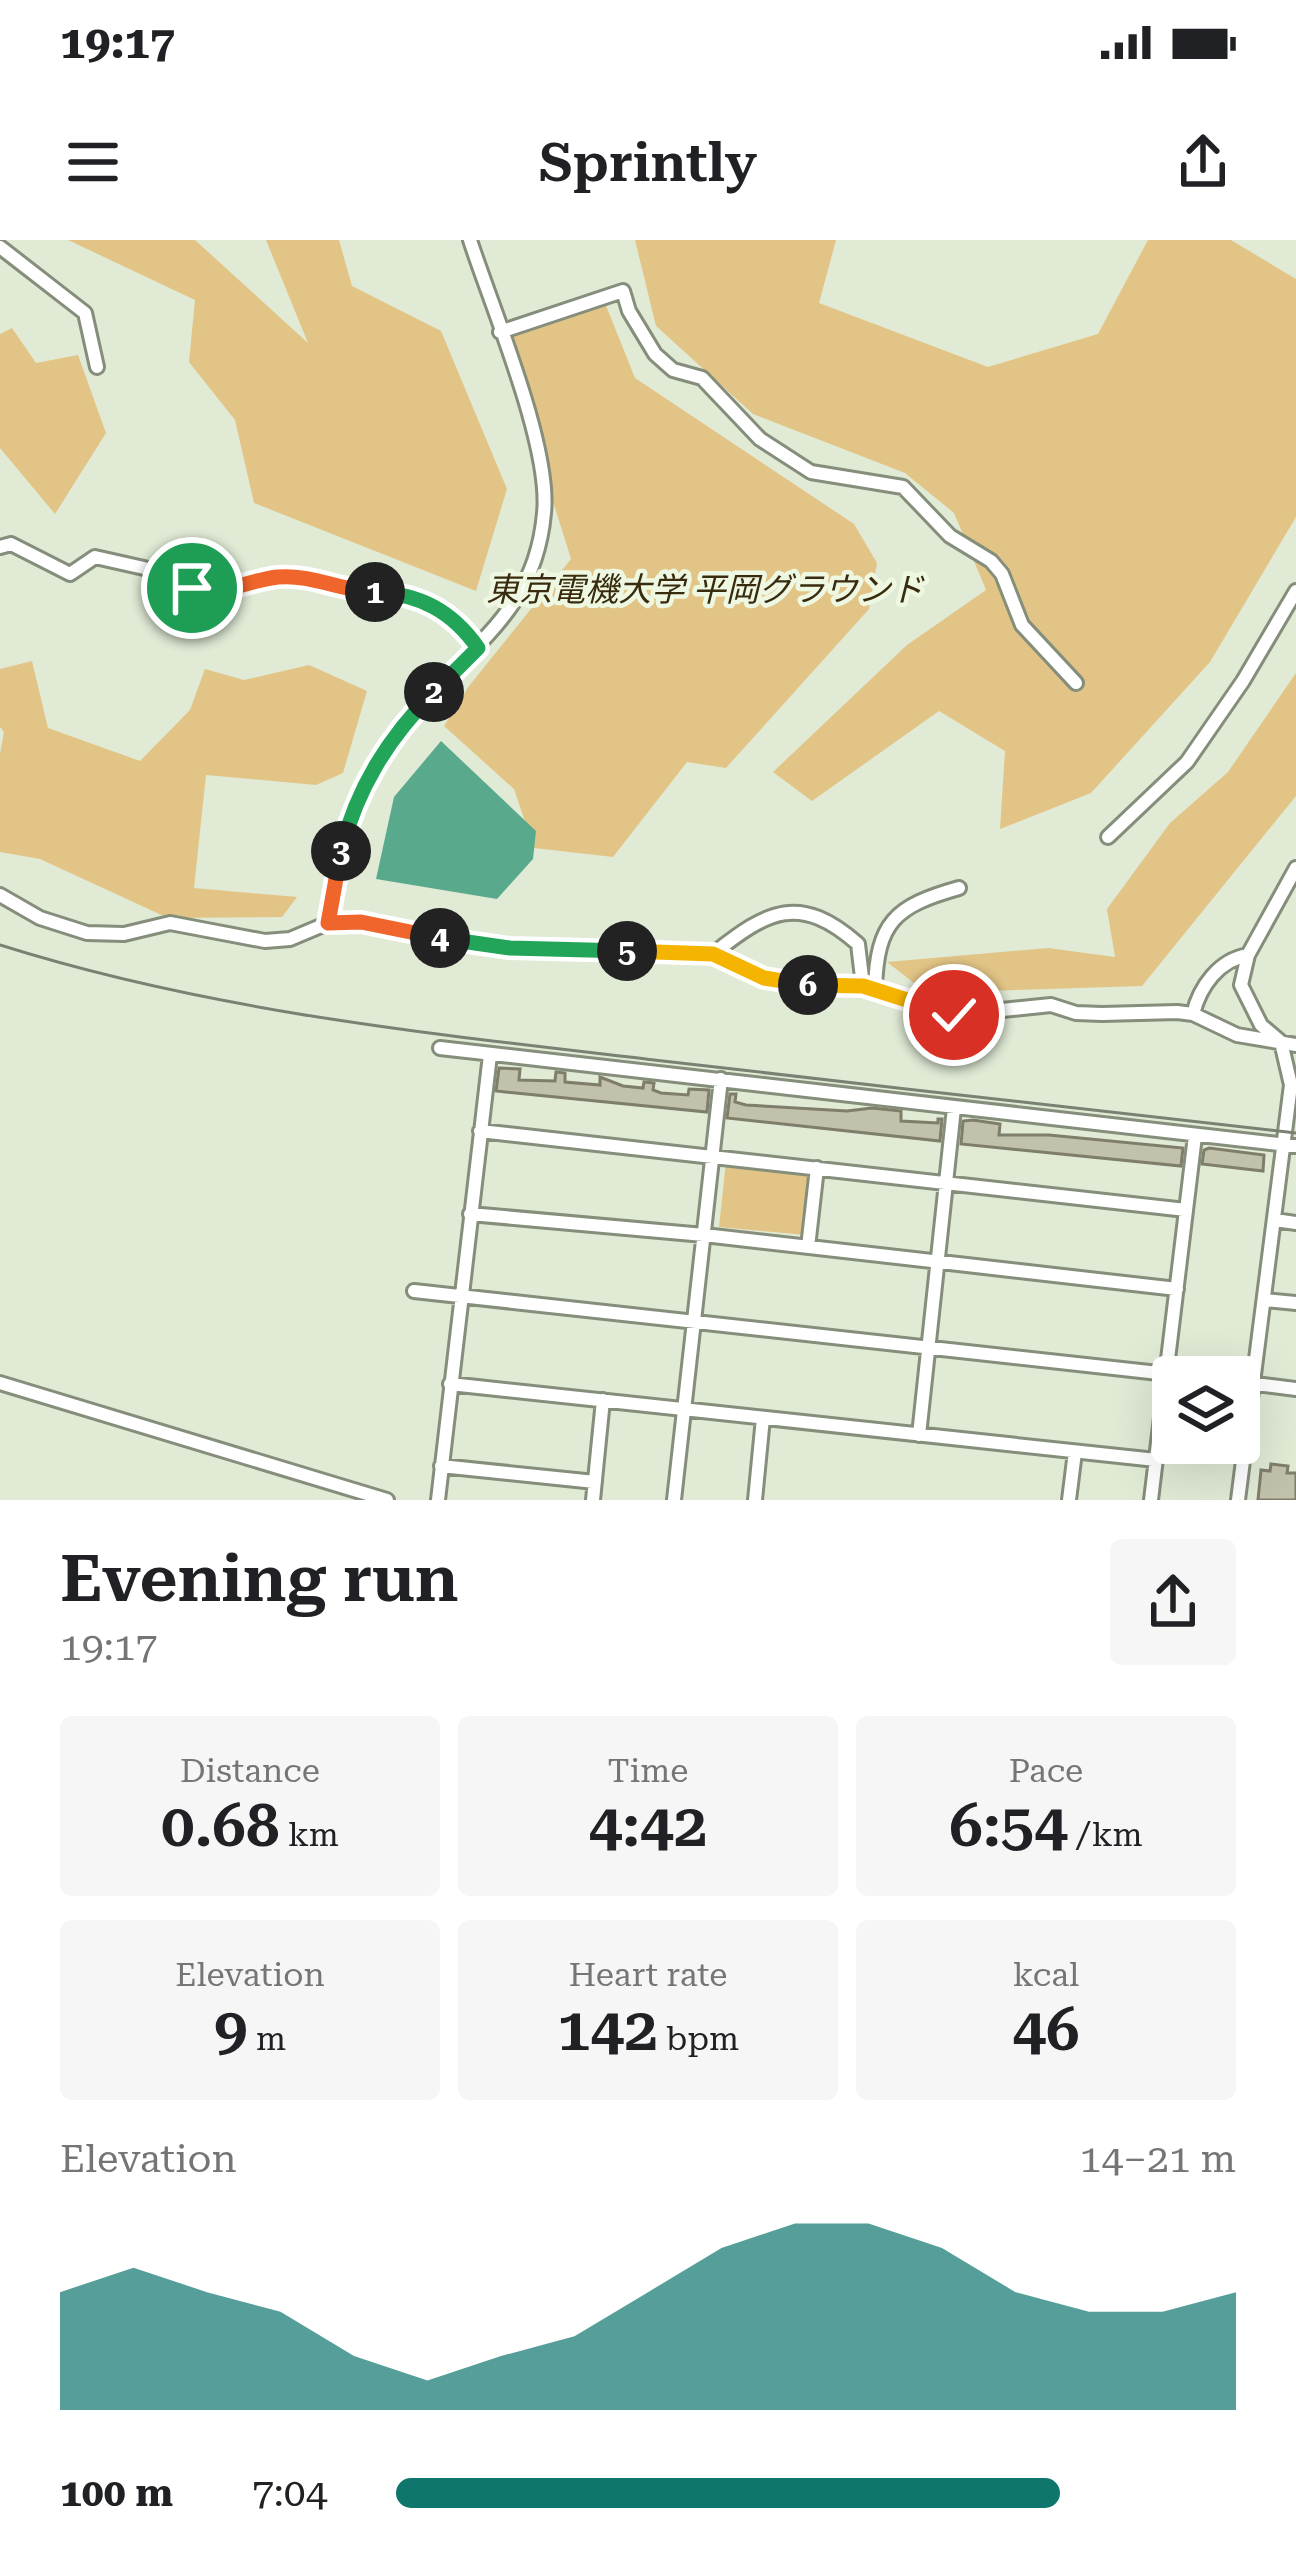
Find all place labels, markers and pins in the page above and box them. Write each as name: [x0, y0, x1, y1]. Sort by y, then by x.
pin: [141, 537, 243, 639]
pin: 1: [345, 562, 405, 622]
pin: 2: [404, 662, 464, 722]
pin: 3: [311, 821, 371, 881]
pin: 4: [410, 908, 470, 968]
pin: 5: [597, 921, 657, 981]
pin: 6: [778, 955, 838, 1015]
pin: [903, 964, 1005, 1066]

